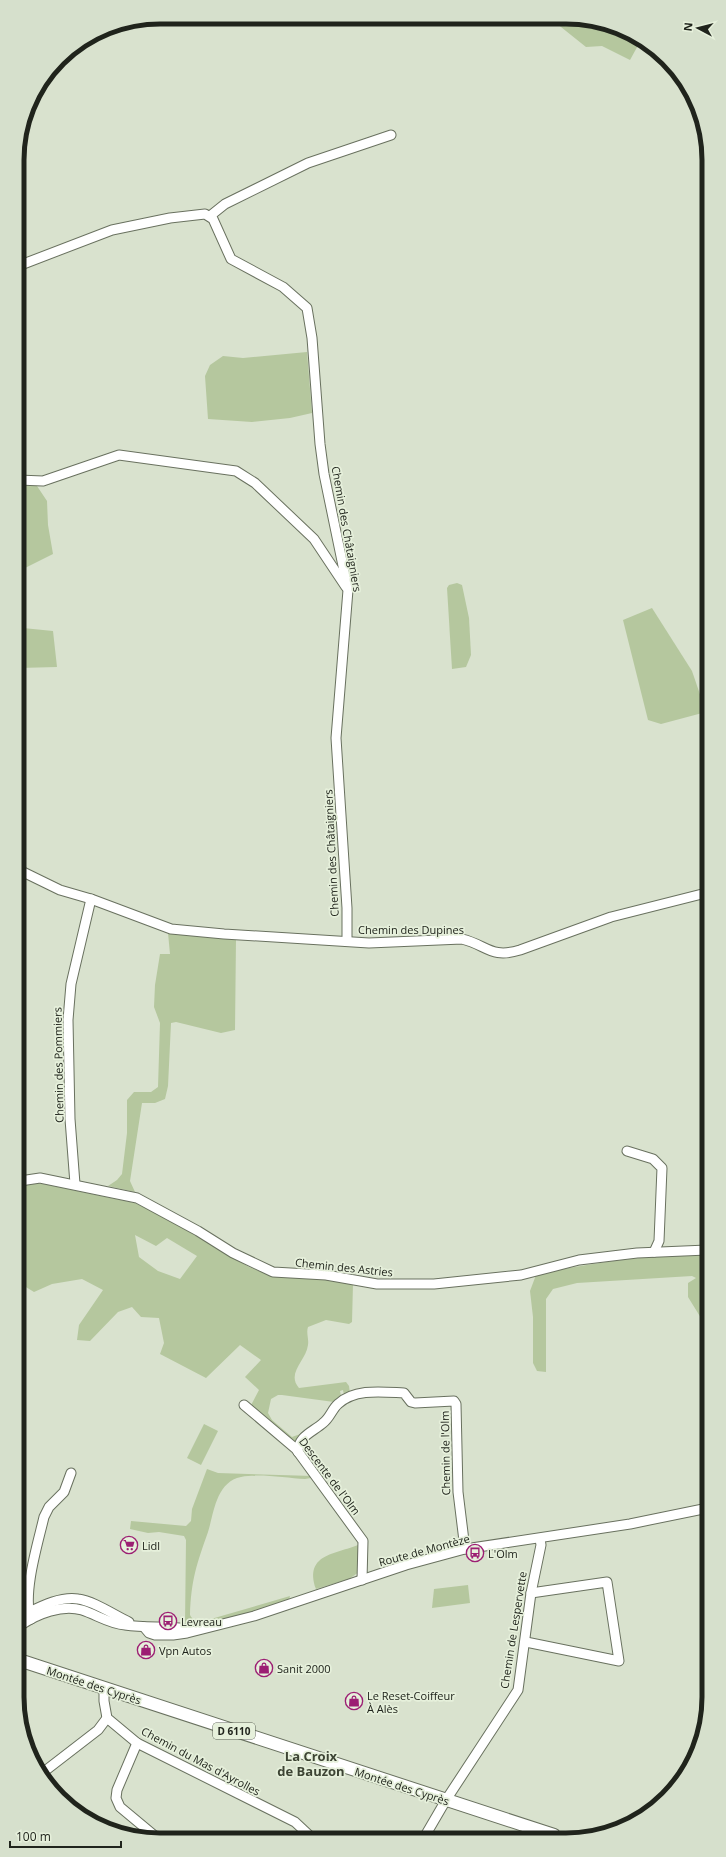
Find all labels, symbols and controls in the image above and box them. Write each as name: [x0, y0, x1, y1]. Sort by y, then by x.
north arrow: [678, 8, 718, 48]
text: N: [680, 21, 696, 32]
street label: Chemin des Châtaigniers: [329, 465, 365, 593]
street label: Chemin des Châtaigniers: [320, 789, 342, 917]
street label: Chemin des Dupines: [358, 922, 464, 937]
street label: Chemin des Pommiers: [49, 1007, 67, 1123]
street label: Chemin des Astries: [294, 1254, 394, 1280]
street label: Chemin de l'Olm: [437, 1410, 453, 1496]
street label: Descente de l'Olm: [296, 1434, 364, 1518]
street label: Route de Montèze: [377, 1531, 471, 1569]
supermarket icon: Lidl: [119, 1535, 139, 1555]
place label: Lidl: [142, 1538, 160, 1553]
bus stop icon: L'Olm: [465, 1543, 485, 1563]
place label: L'Olm: [488, 1546, 518, 1561]
street label: Chemin de Lespervette: [496, 1570, 530, 1690]
bus stop icon: Levreau: [158, 1611, 178, 1631]
place label: Levreau: [181, 1614, 222, 1629]
shop icon: Vpn Autos: [136, 1640, 156, 1660]
place label: Vpn Autos: [159, 1643, 211, 1658]
shop icon: Sanit 2000: [254, 1658, 274, 1678]
place label: Sanit 2000: [277, 1661, 331, 1676]
street label: Montée des Cyprès: [45, 1663, 143, 1707]
place label: Le Reset-Coiffeur À Alès: [367, 1688, 455, 1716]
shop icon: Le Reset-Coiffeur À Alès: [344, 1691, 364, 1711]
street label: Chemin du Mas d'Ayrolles: [139, 1723, 263, 1799]
road number: D 6110: [213, 1723, 255, 1739]
district label: La Croix de Bauzon: [277, 1747, 345, 1780]
street label: Montée des Cyprès: [353, 1764, 451, 1808]
scale bar: [10, 1823, 121, 1849]
text: 100 m: [16, 1828, 51, 1845]

